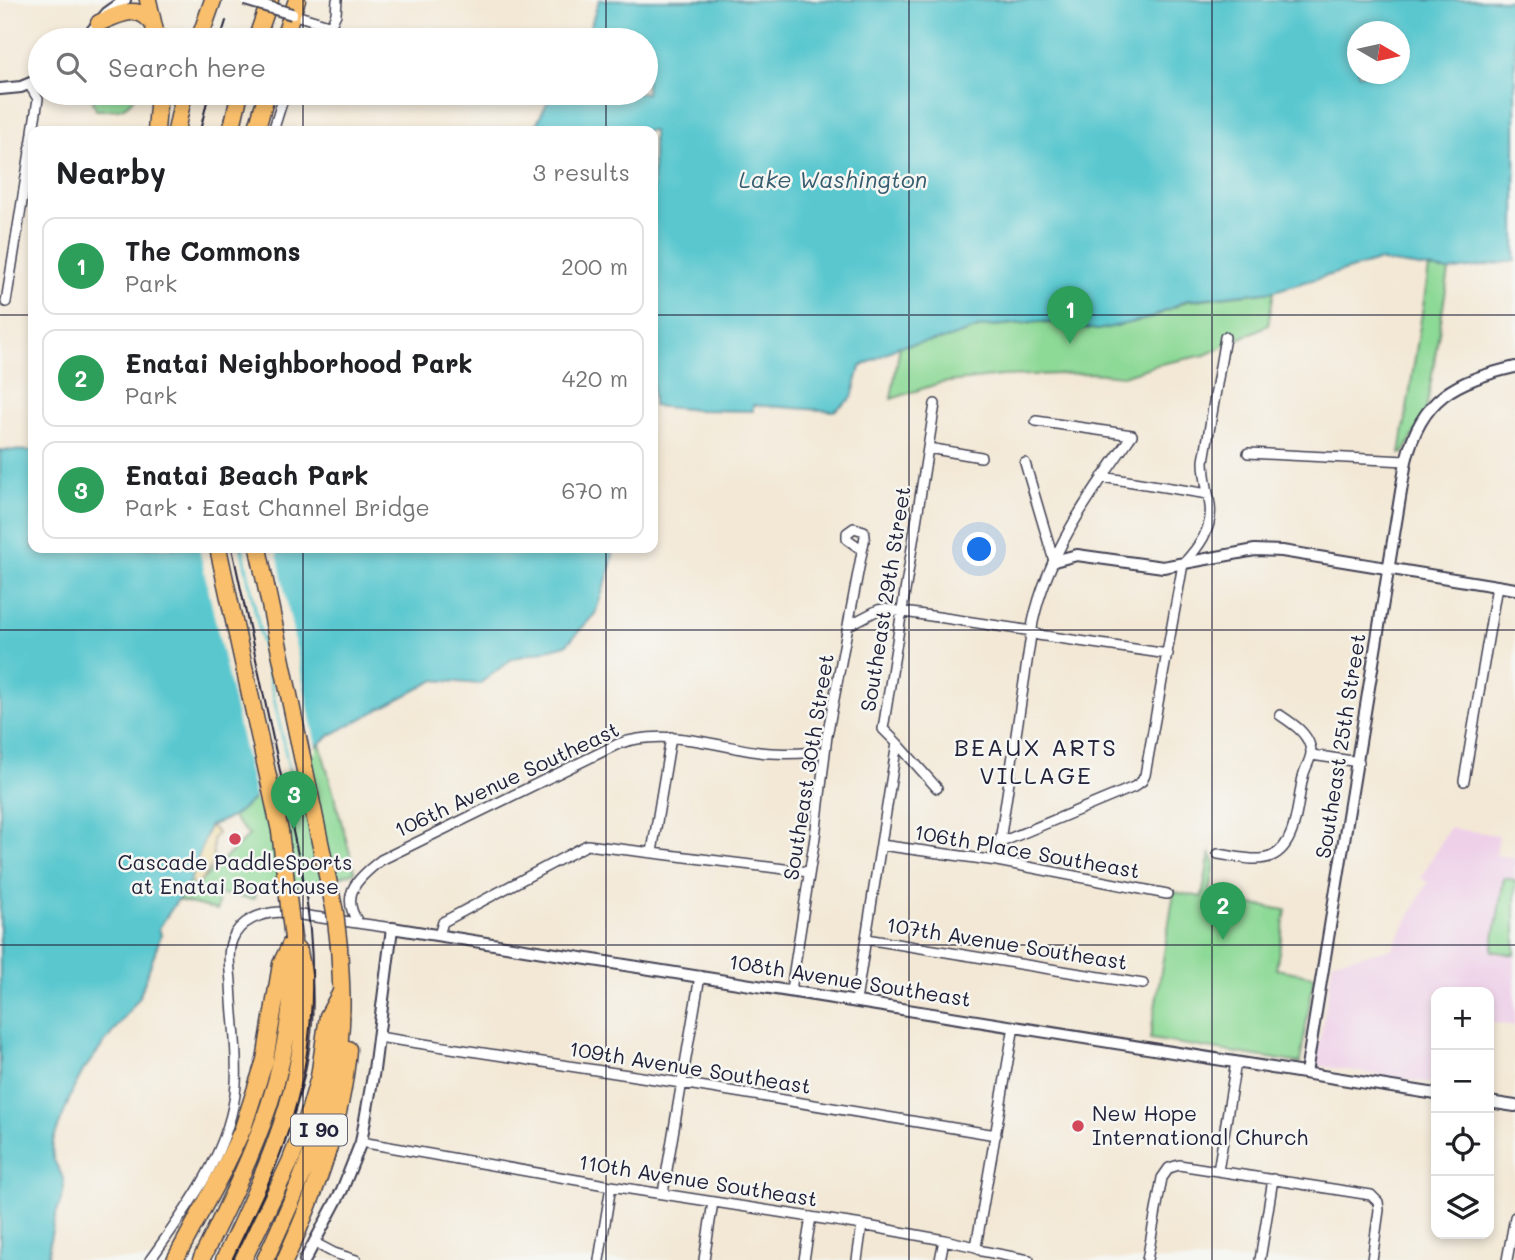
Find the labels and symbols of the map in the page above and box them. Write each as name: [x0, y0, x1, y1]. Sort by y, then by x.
north arrow: [1347, 21, 1410, 84]
water label: Lake Washington: [739, 164, 927, 194]
pin: 1: [1047, 286, 1093, 344]
street label: Southeast 29th Street: [853, 484, 916, 713]
your location: [962, 532, 996, 566]
street label: Southeast 25th Street: [1308, 631, 1371, 860]
street label: Southeast 30th Street: [776, 652, 839, 882]
street label: 106th Avenue Southeast: [390, 715, 623, 843]
district label: BEAUX ARTS VILLAGE: [954, 731, 1118, 790]
pin: 3: [271, 771, 317, 829]
street label: 106th Place Southeast: [912, 817, 1142, 884]
marker: Cascade PaddleSports at Enatai Boathouse: [227, 831, 243, 847]
place label: Cascade PaddleSports at Enatai Boathouse: [118, 848, 352, 899]
pin: 2: [1200, 882, 1246, 940]
street label: 107th Avenue Southeast: [885, 910, 1130, 975]
street label: 108th Avenue Southeast: [727, 947, 973, 1012]
street label: 109th Avenue Southeast: [567, 1034, 813, 1099]
place label: New Hope International Church: [1092, 1099, 1308, 1150]
road number: I 90: [291, 1114, 347, 1146]
marker: New Hope International Church: [1070, 1118, 1086, 1134]
street label: 110th Avenue Southeast: [577, 1147, 820, 1212]

